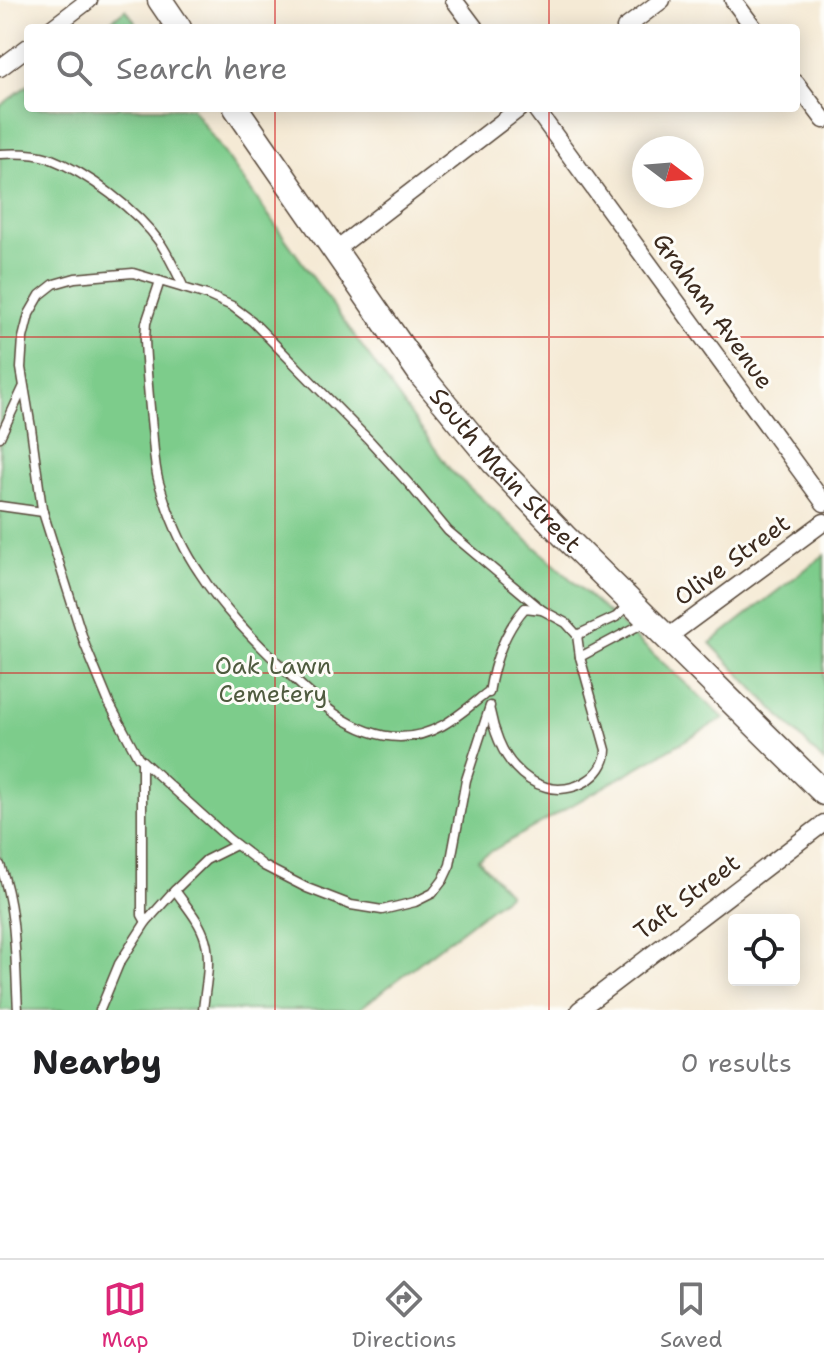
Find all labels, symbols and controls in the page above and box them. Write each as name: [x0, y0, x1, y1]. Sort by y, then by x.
search box: [24, 24, 800, 112]
icon: search: [52, 46, 96, 90]
text: Search here: [116, 48, 287, 89]
north arrow: [632, 136, 704, 208]
street label: Graham Avenue: [645, 226, 781, 396]
street label: South Main Street: [422, 381, 588, 560]
street label: Olive Street: [668, 507, 796, 613]
park label: Oak Lawn Cemetery: [215, 650, 331, 710]
street label: Taft Street: [628, 847, 746, 947]
map controls: [728, 914, 800, 986]
button: locate: [728, 914, 800, 986]
text: Nearby: [32, 1039, 162, 1085]
text: 0 results: [680, 1045, 792, 1080]
tab: Map: [102, 1277, 149, 1354]
tab: Directions: [352, 1277, 457, 1354]
tab: Saved: [660, 1277, 722, 1354]

